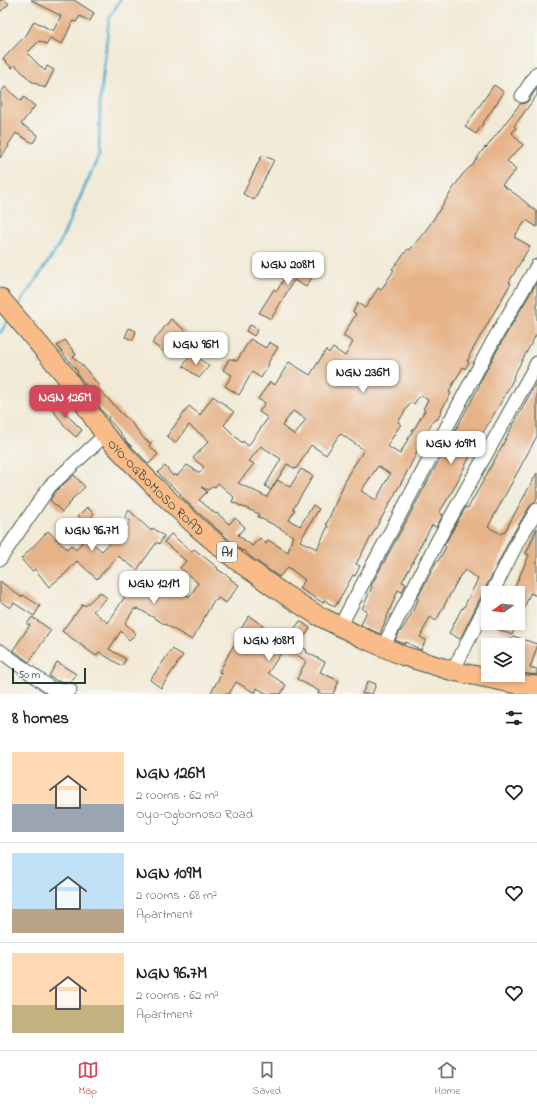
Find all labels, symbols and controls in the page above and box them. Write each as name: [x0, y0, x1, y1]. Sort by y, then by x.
pin: NGN 208M: [247, 252, 329, 286]
text: NGN 208M: [261, 255, 315, 274]
pin: NGN 96M: [159, 332, 233, 366]
text: NGN 96M: [173, 335, 219, 354]
pin: NGN 236M: [322, 360, 404, 394]
text: NGN 236M: [336, 363, 390, 382]
pin: NGN 126M: [24, 385, 106, 419]
text: NGN 126M: [38, 388, 92, 407]
pin: NGN 109M: [410, 431, 492, 465]
text: NGN 109M: [426, 434, 476, 453]
street label: OYO-OGBOMOSO ROAD: [103, 435, 208, 541]
pin: NGN 96.7M: [46, 518, 138, 552]
text: NGN 96.7M: [65, 521, 119, 540]
road number: A1: [217, 542, 237, 562]
pin: NGN 121M: [113, 571, 195, 605]
text: NGN 121M: [128, 574, 180, 593]
north arrow: [481, 586, 525, 630]
map controls: [481, 586, 525, 682]
pin: NGN 108M: [228, 628, 310, 662]
text: NGN 108M: [243, 631, 295, 650]
button: layers: [481, 638, 525, 682]
scale bar: [12, 666, 86, 685]
text: 50 m: [18, 667, 40, 683]
text: 8 homes: [12, 706, 69, 731]
icon: filters: [503, 707, 525, 729]
text: NGN 126M: [136, 761, 206, 786]
icon: home: [44, 768, 92, 816]
icon: heart: [503, 781, 525, 803]
text: 2 rooms · 62 m²: [136, 786, 219, 805]
text: Oyo-Ogbomoso Road: [136, 805, 253, 824]
text: NGN 109M: [136, 861, 202, 886]
icon: home: [44, 869, 92, 917]
icon: heart: [503, 882, 525, 904]
text: 2 rooms · 68 m²: [136, 886, 217, 905]
text: Apartment: [136, 905, 193, 924]
text: NGN 96.7M: [136, 961, 207, 986]
icon: home: [44, 969, 92, 1017]
icon: heart: [503, 982, 525, 1004]
text: 2 rooms · 62 m²: [136, 986, 219, 1005]
text: Apartment: [136, 1005, 193, 1024]
tab: Map: [77, 1059, 99, 1099]
tab: Saved: [252, 1059, 281, 1099]
tab: Home: [435, 1059, 460, 1099]

